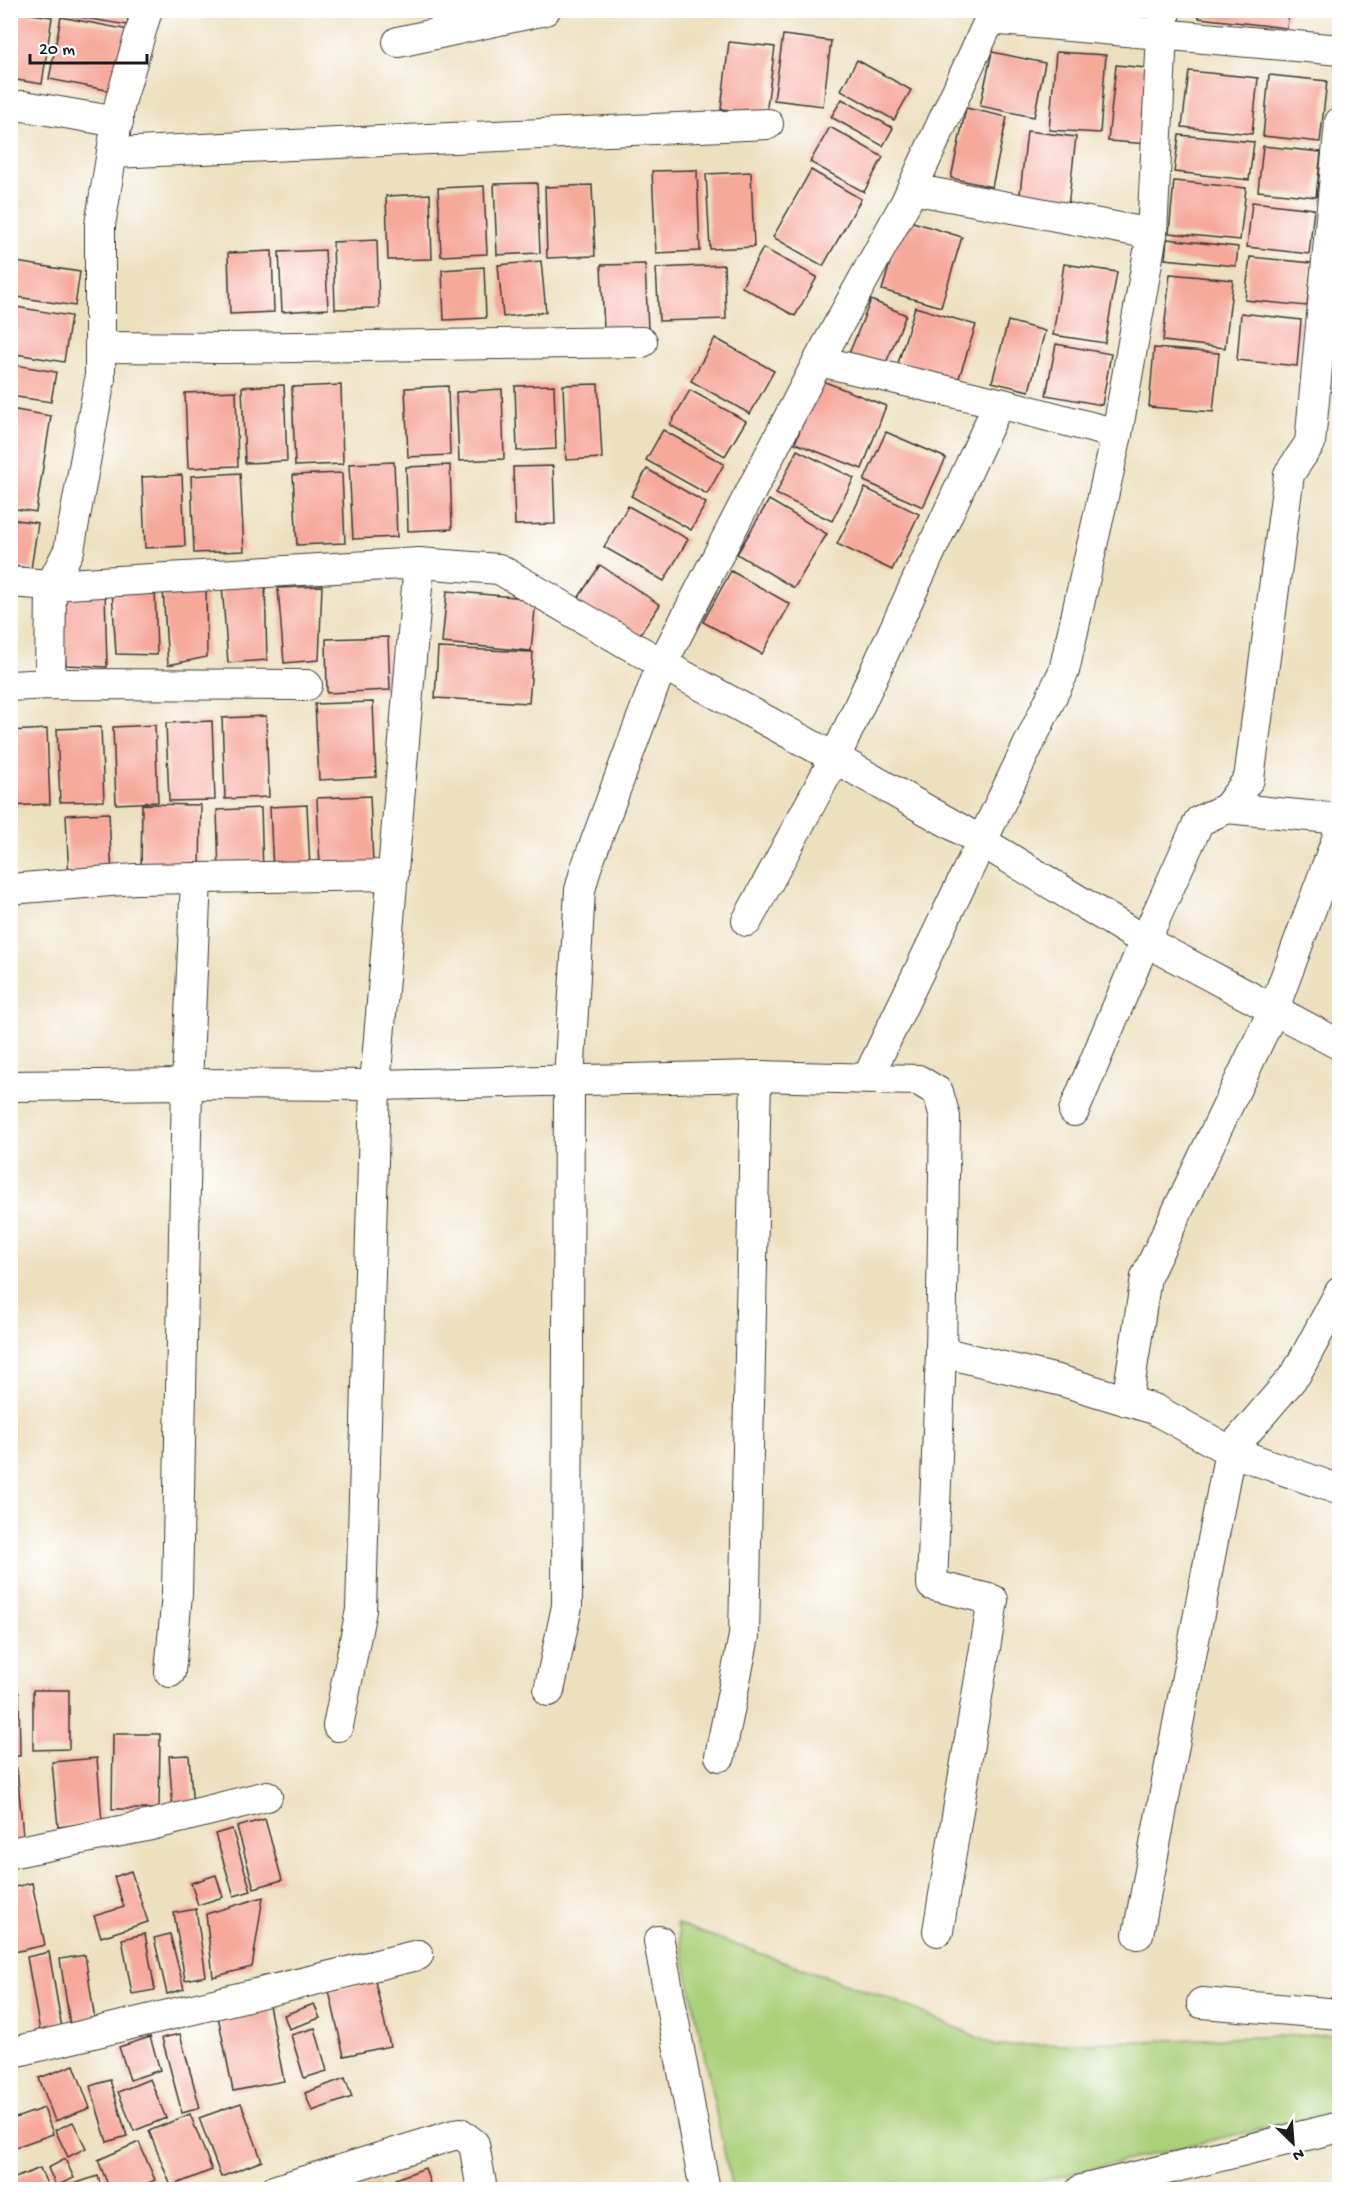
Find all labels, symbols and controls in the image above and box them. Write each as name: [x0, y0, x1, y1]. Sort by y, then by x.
scale bar: [30, 27, 147, 65]
text: 20 m: [39, 40, 75, 61]
north arrow: [1263, 2113, 1323, 2173]
text: N: [1289, 2143, 1307, 2164]

